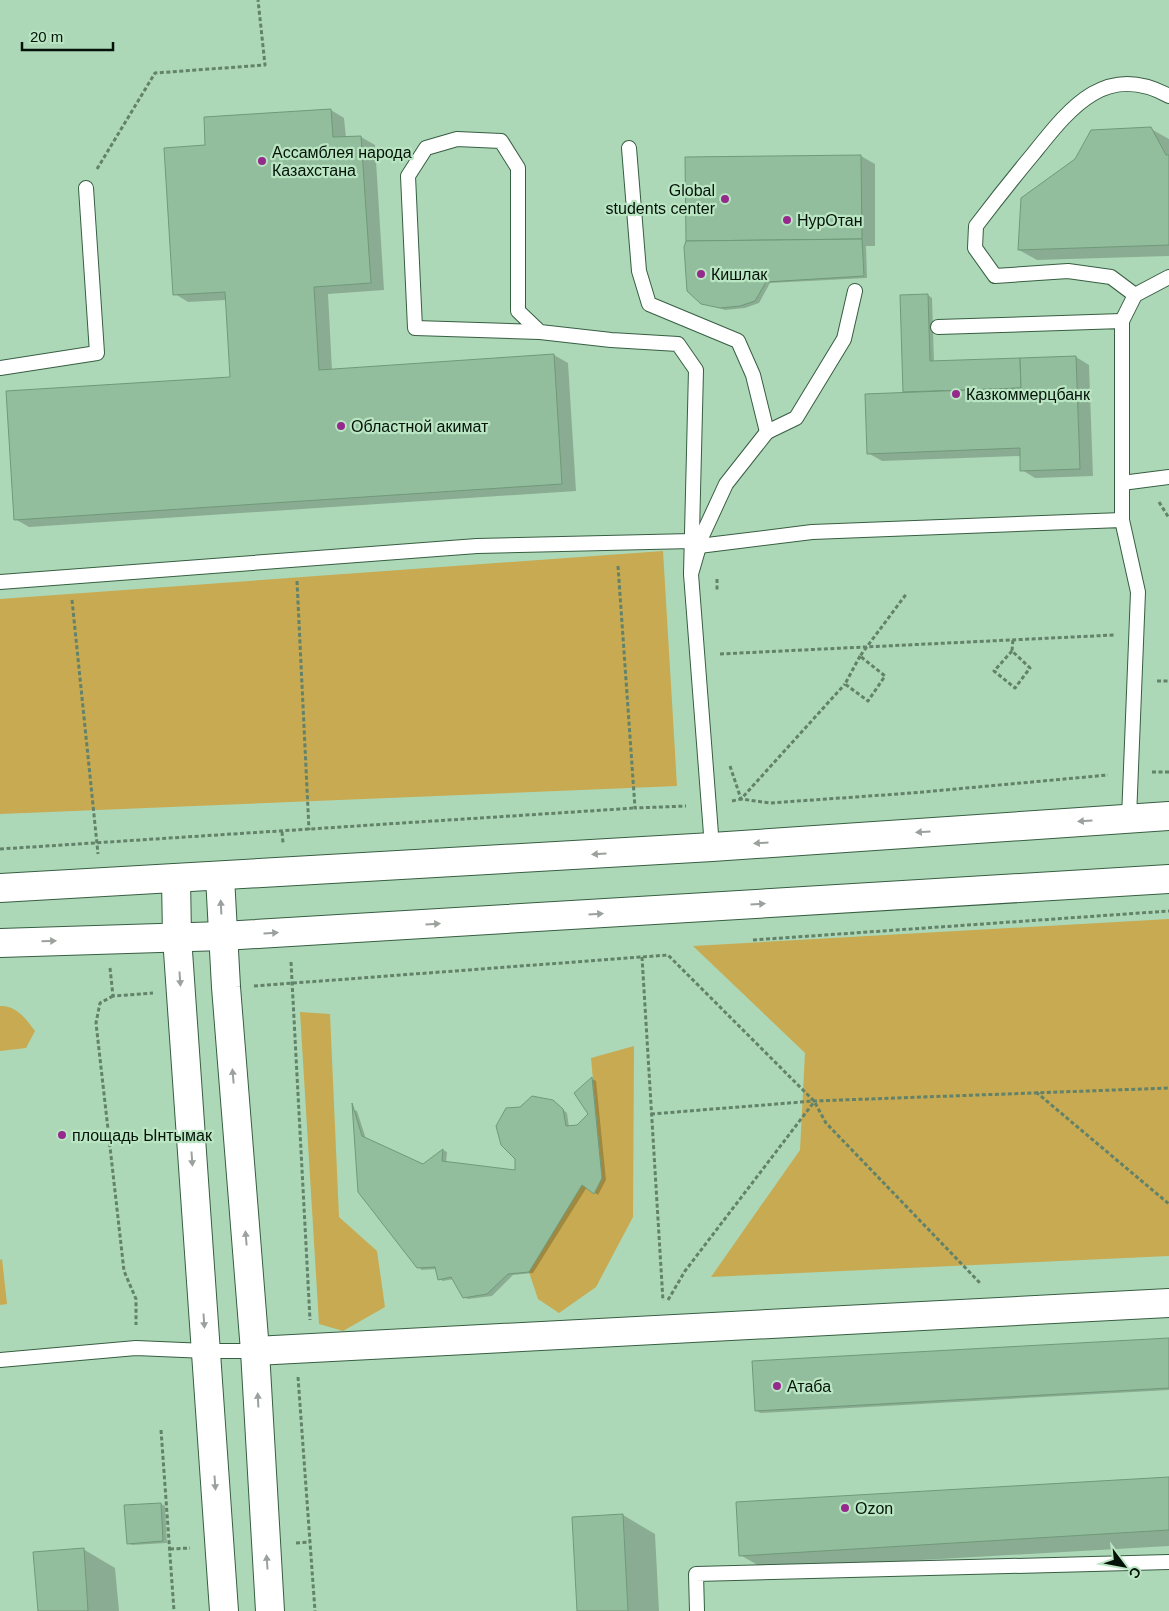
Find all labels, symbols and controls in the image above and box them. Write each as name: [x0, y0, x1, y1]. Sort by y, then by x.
scale bar: [22, 20, 114, 52]
text: 20 m: [30, 28, 63, 45]
place label: Ассамблея народа Казахстана: [272, 144, 412, 179]
marker: Ассамблея народа Казахстана: [256, 155, 268, 167]
place label: Global students center: [606, 182, 716, 217]
marker: Global students center: [719, 193, 731, 205]
place label: НурОтан: [797, 212, 863, 229]
marker: НурОтан: [781, 214, 793, 226]
place label: Кишлак: [711, 266, 768, 283]
marker: Кишлак: [695, 268, 707, 280]
place label: Казкоммерцбанк: [966, 386, 1091, 403]
marker: Казкоммерцбанк: [950, 388, 962, 400]
place label: Областной акимат: [351, 418, 489, 435]
marker: Областной акимат: [335, 420, 347, 432]
one-way arrow: [1077, 817, 1093, 825]
one-way arrow: [915, 829, 931, 837]
one-way arrow: [753, 840, 769, 848]
one-way arrow: [591, 850, 607, 858]
one-way arrow: [217, 898, 225, 914]
one-way arrow: [750, 900, 766, 908]
one-way arrow: [588, 909, 604, 917]
one-way arrow: [426, 919, 442, 927]
one-way arrow: [264, 929, 280, 937]
one-way arrow: [41, 937, 57, 945]
one-way arrow: [177, 971, 185, 987]
one-way arrow: [229, 1068, 237, 1084]
place label: площадь Ынтымак: [72, 1127, 213, 1144]
marker: площадь Ынтымак: [56, 1129, 68, 1141]
one-way arrow: [189, 1151, 197, 1167]
one-way arrow: [242, 1230, 250, 1246]
one-way arrow: [200, 1313, 208, 1329]
place label: Атаба: [787, 1378, 831, 1395]
marker: Атаба: [771, 1380, 783, 1392]
one-way arrow: [254, 1392, 262, 1408]
one-way arrow: [211, 1475, 219, 1491]
place label: Ozon: [855, 1500, 893, 1517]
marker: Ozon: [839, 1502, 851, 1514]
north arrow: [1099, 1541, 1149, 1591]
one-way arrow: [263, 1554, 271, 1570]
text: С: [1126, 1564, 1144, 1581]

